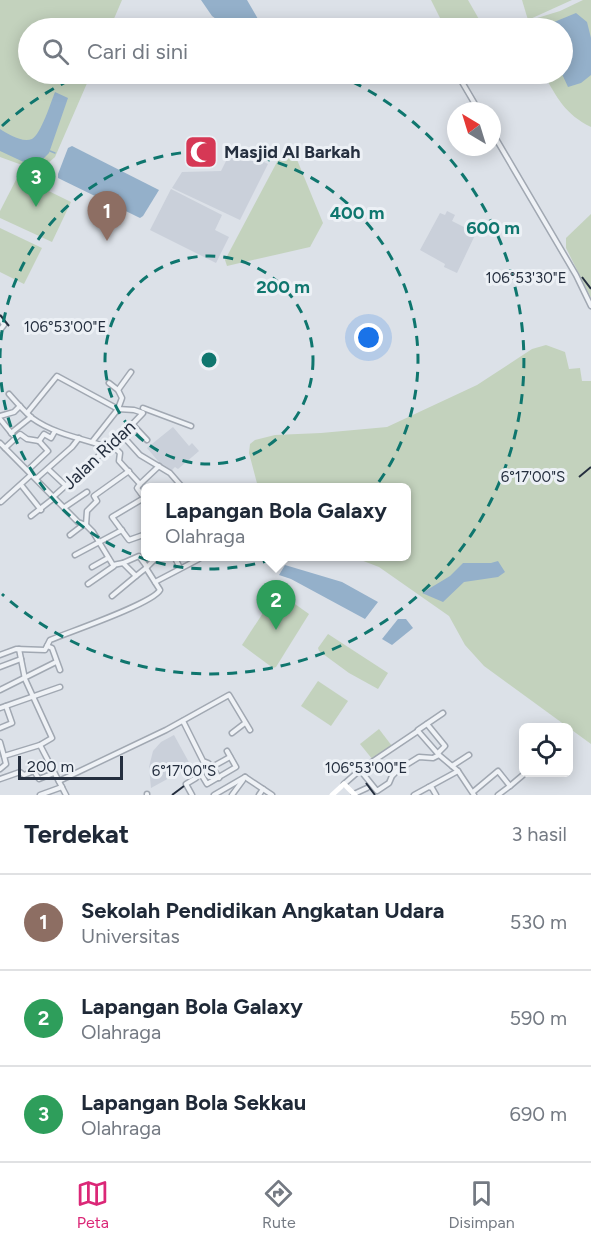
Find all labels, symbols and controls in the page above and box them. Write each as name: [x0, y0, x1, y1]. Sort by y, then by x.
search box: [18, 18, 573, 84]
icon: search: [39, 35, 72, 68]
text: Cari di sini: [87, 38, 188, 65]
north arrow: [447, 102, 501, 156]
mosque icon: Masjid Al Barkah: [183, 134, 219, 170]
place label: Masjid Al Barkah: [224, 141, 360, 163]
pin: 3: [16, 158, 56, 207]
pin: 1: [88, 192, 126, 241]
text: 400 m: [330, 202, 384, 224]
text: 600 m: [466, 217, 520, 239]
text: 106°53'30"E: [485, 269, 567, 287]
text: 200 m: [256, 276, 310, 298]
text: 106°53'00"E: [24, 318, 106, 336]
your location: [354, 323, 383, 352]
centre of rings: [199, 350, 219, 370]
street label: Jalan Ridan: [58, 416, 140, 494]
text: 6°17'00"S: [501, 468, 565, 486]
popup: [141, 483, 411, 561]
text: Lapangan Bola Galaxy: [165, 497, 387, 524]
text: Olahraga: [165, 524, 245, 548]
pin: 2: [256, 580, 296, 630]
map controls: [519, 723, 573, 777]
button: locate: [519, 723, 573, 777]
scale bar: [18, 753, 123, 780]
text: 200 m: [27, 757, 74, 776]
text: 106°53'00"E: [325, 759, 407, 777]
text: 6°17'00"S: [152, 762, 216, 780]
text: Terdekat: [24, 818, 129, 850]
text: 3 hasil: [511, 822, 567, 846]
text: Sekolah Pendidikan Angkatan Udara: [81, 897, 445, 924]
text: 1: [39, 910, 48, 934]
text: 530 m: [510, 910, 567, 934]
text: Universitas: [81, 924, 180, 948]
text: Lapangan Bola Galaxy: [81, 993, 303, 1020]
text: 2: [38, 1006, 49, 1030]
text: 590 m: [509, 1006, 567, 1030]
text: Olahraga: [81, 1020, 161, 1044]
text: Lapangan Bola Sekkau: [81, 1089, 306, 1116]
text: 3: [38, 1102, 49, 1126]
text: 690 m: [510, 1102, 567, 1126]
text: Olahraga: [81, 1116, 161, 1140]
tab: Peta: [76, 1177, 109, 1232]
tab: Rute: [262, 1177, 296, 1232]
tab: Disimpan: [449, 1177, 515, 1232]

